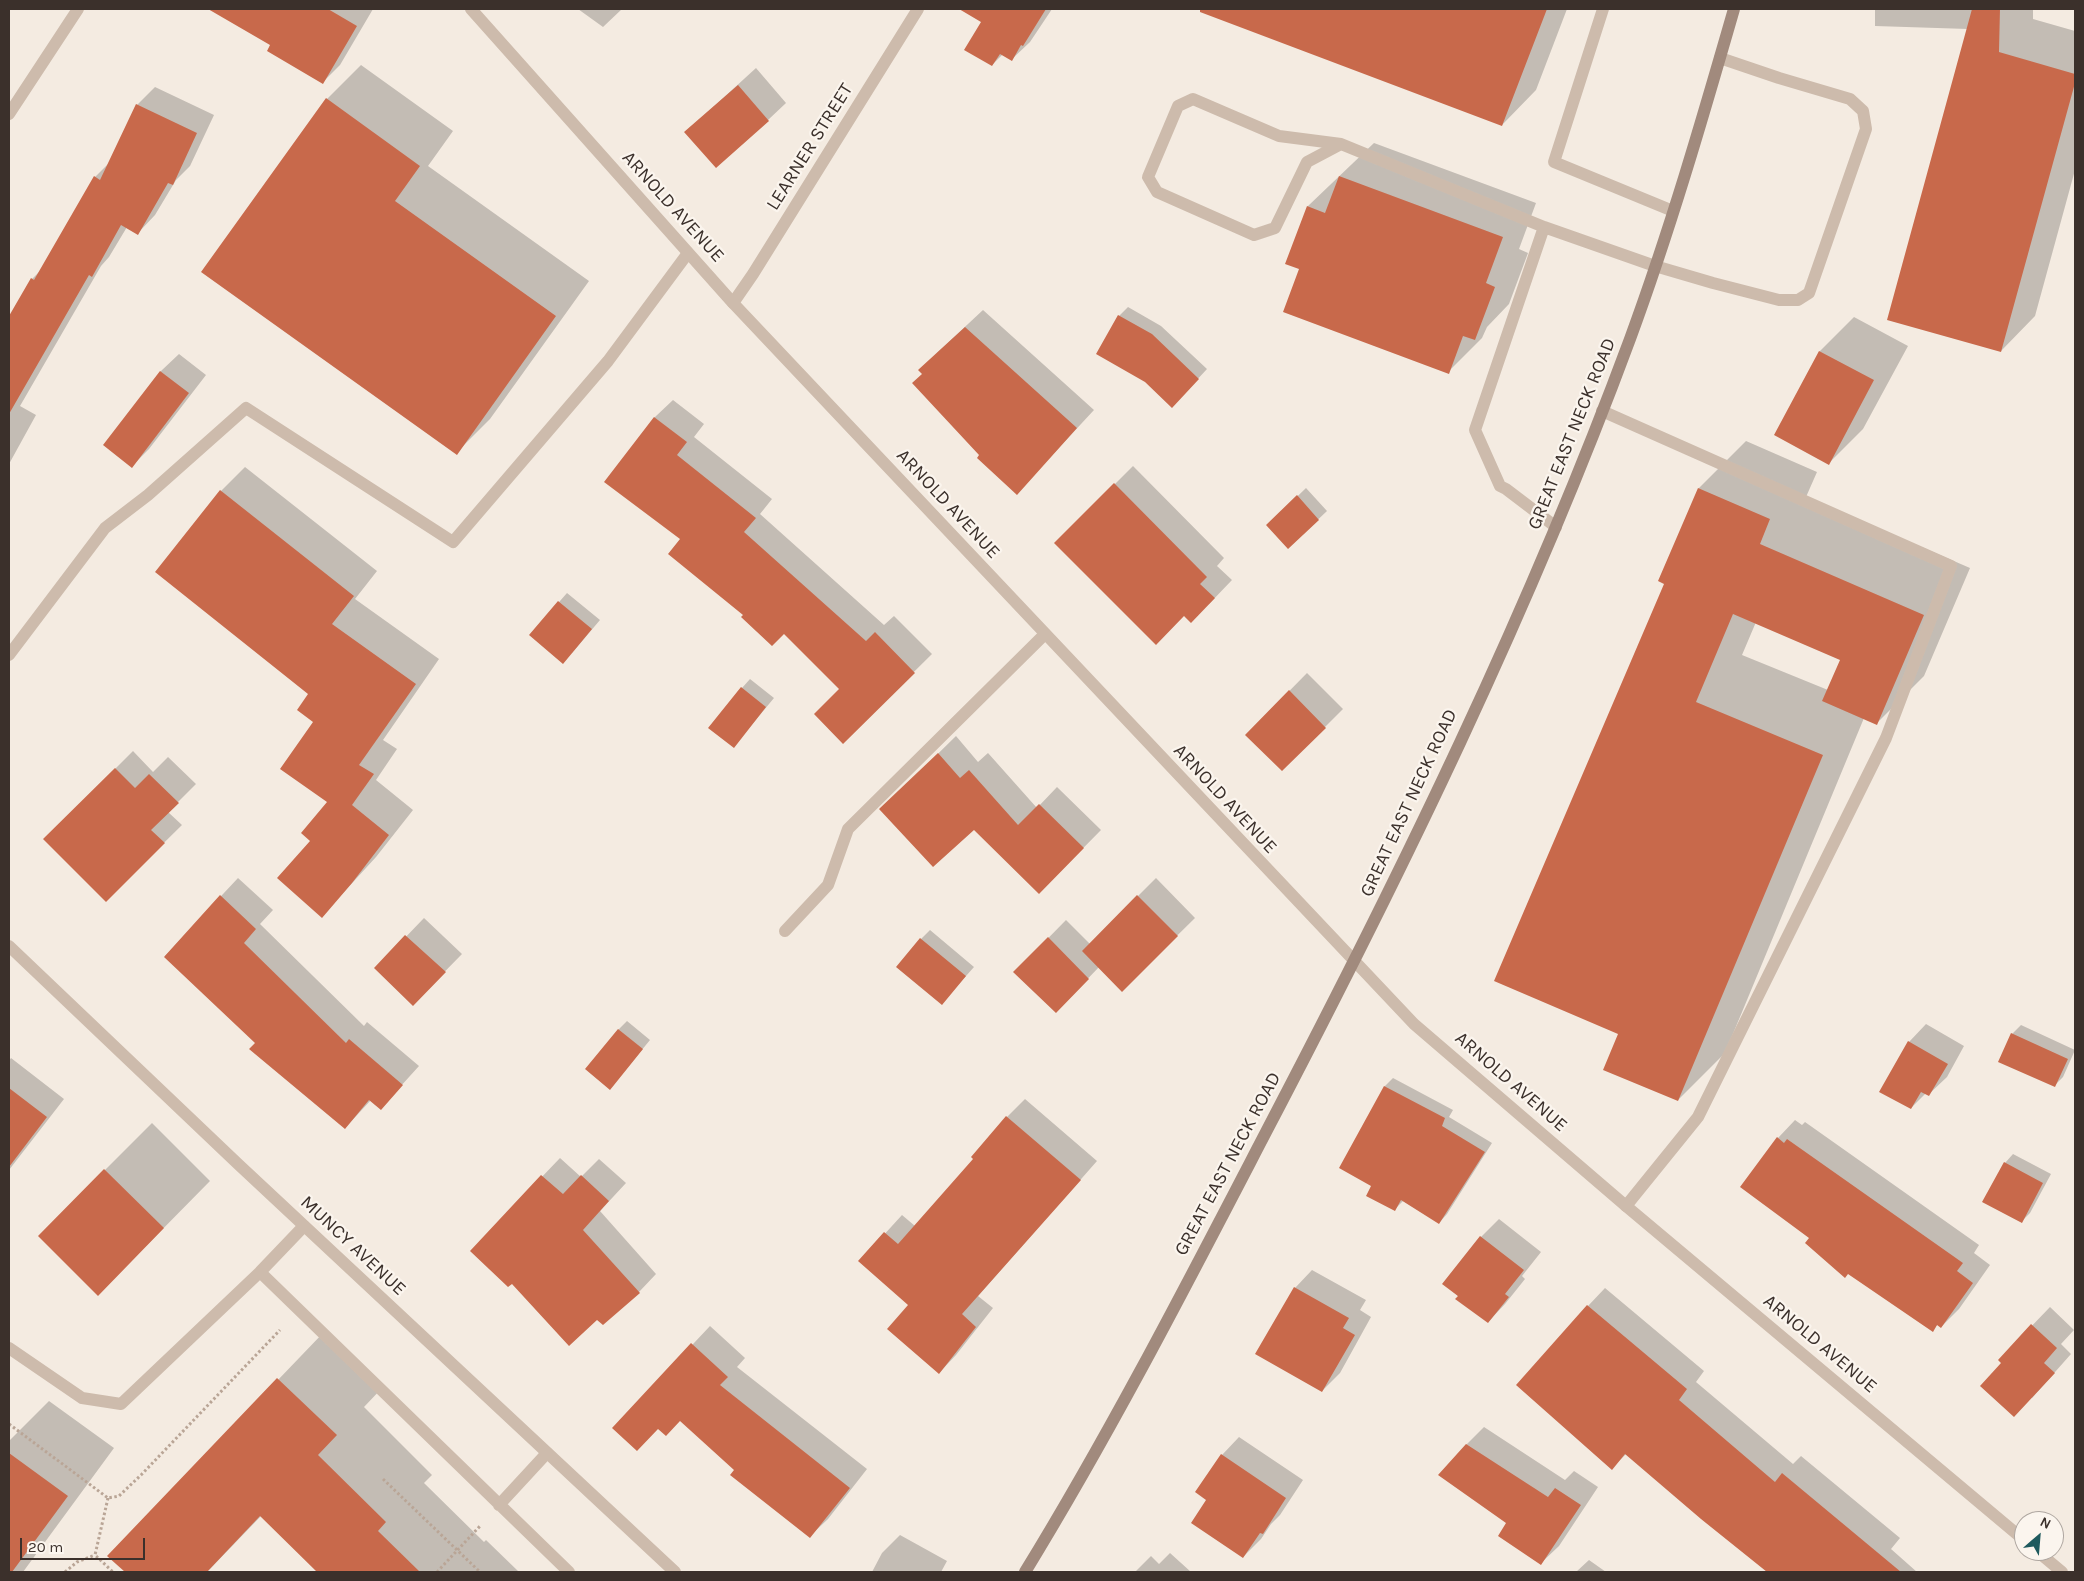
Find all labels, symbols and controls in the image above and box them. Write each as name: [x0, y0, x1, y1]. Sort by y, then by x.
street label: LEARNER STREET: [762, 79, 858, 215]
street label: ARNOLD AVENUE: [617, 147, 729, 267]
street label: GREAT EAST NECK ROAD: [1523, 335, 1621, 533]
street label: ARNOLD AVENUE: [891, 444, 1005, 564]
street label: GREAT EAST NECK ROAD: [1355, 705, 1463, 901]
street label: ARNOLD AVENUE: [1168, 739, 1282, 859]
street label: ARNOLD AVENUE: [1450, 1027, 1572, 1137]
street label: GREAT EAST NECK ROAD: [1170, 1068, 1286, 1260]
street label: MUNCY AVENUE: [296, 1191, 410, 1301]
street label: ARNOLD AVENUE: [1758, 1290, 1882, 1398]
north arrow: [2014, 1511, 2064, 1561]
text: N: [2037, 1513, 2054, 1533]
scale bar: [22, 1528, 148, 1560]
text: 20 m: [28, 1538, 63, 1556]

